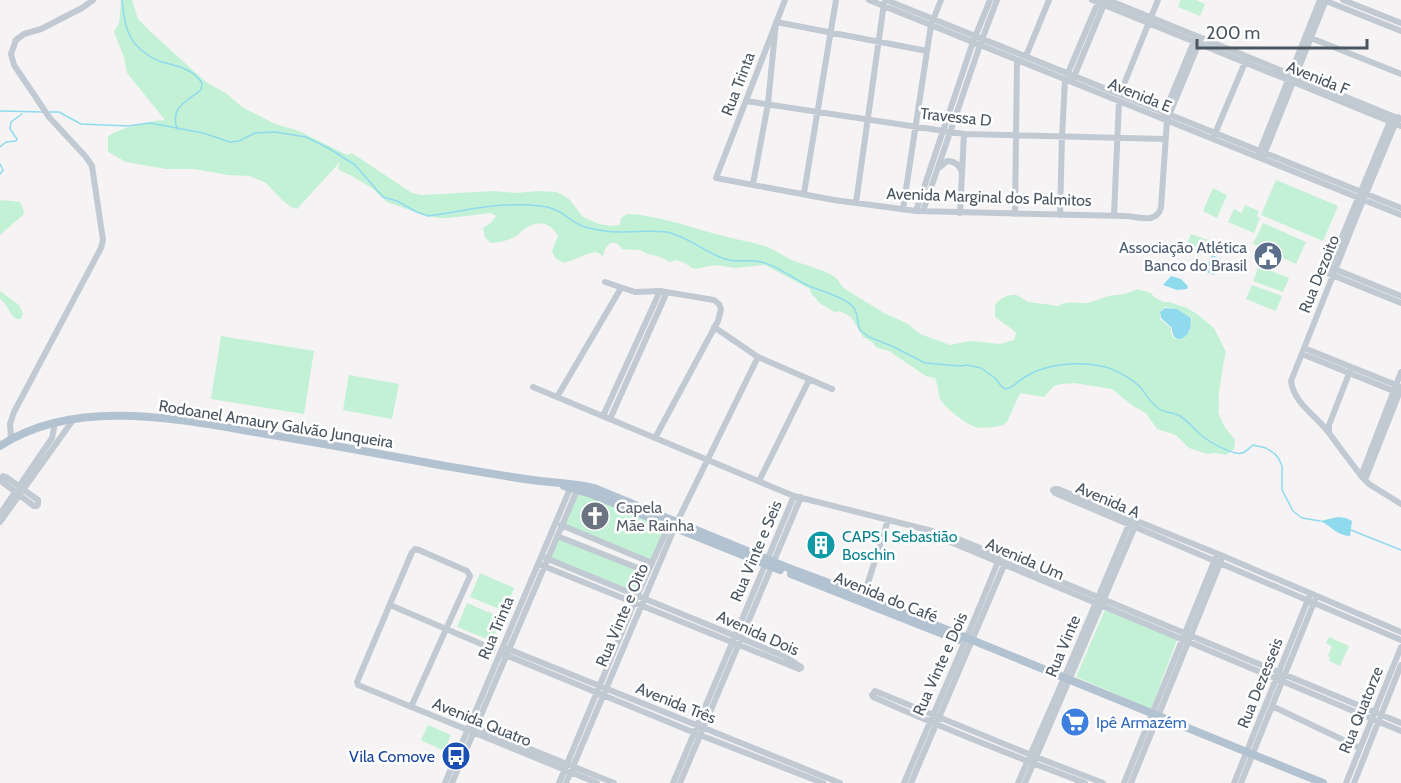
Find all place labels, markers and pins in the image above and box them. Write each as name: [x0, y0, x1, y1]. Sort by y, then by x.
place label: Associação Atlética Banco do Brasil: [1119, 238, 1247, 275]
public building icon: Associação Atlética Banco do Brasil: [1252, 240, 1284, 272]
place label: Capela Mãe Rainha: [616, 498, 695, 535]
church icon: Capela Mãe Rainha: [579, 500, 611, 532]
place label: CAPS I Sebastião Boschin: [842, 527, 958, 564]
building icon: CAPS I Sebastião Boschin: [805, 529, 837, 561]
supermarket icon: Ipê Armazém: [1059, 706, 1091, 738]
place label: Ipê Armazém: [1096, 713, 1187, 732]
bus stop icon: Vila Comove: [440, 740, 472, 772]
place label: Vila Comove: [349, 747, 435, 766]

